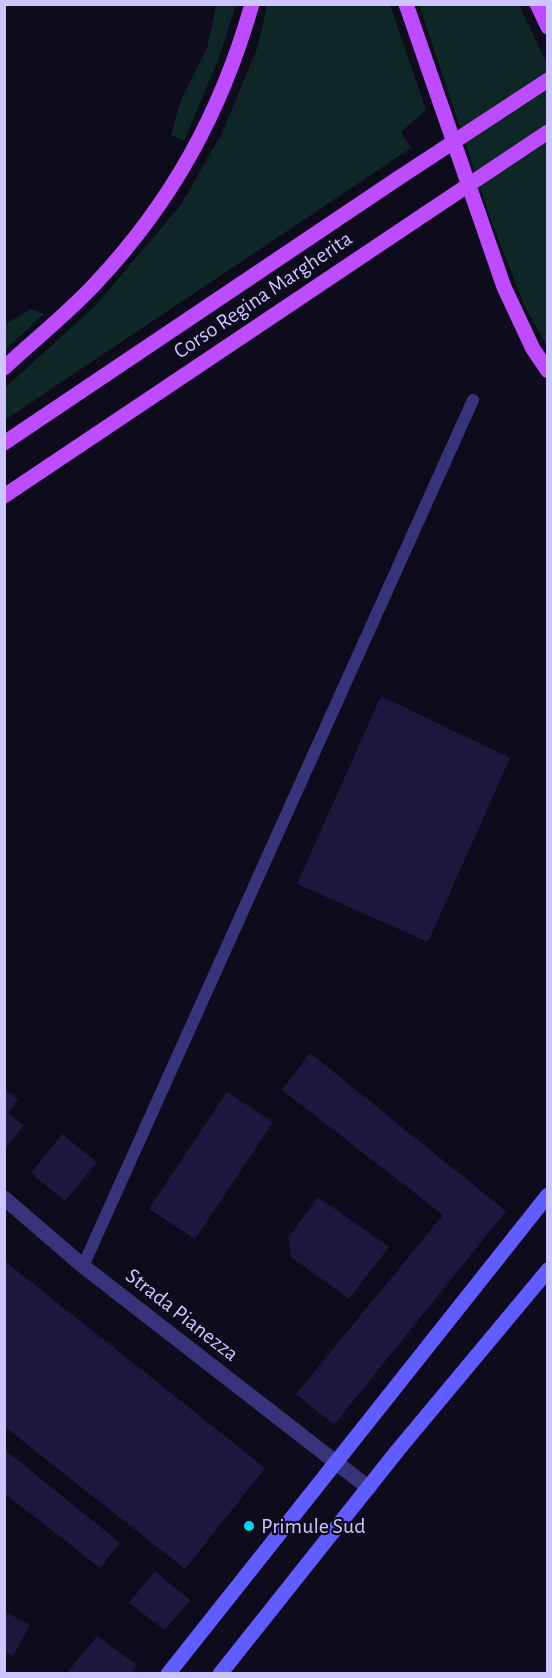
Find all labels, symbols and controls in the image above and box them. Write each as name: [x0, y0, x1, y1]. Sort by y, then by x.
street label: Corso Regina Margherita: [169, 225, 357, 365]
street label: Strada Pianezza: [120, 1263, 244, 1367]
place label: Primule Sud: [261, 1513, 366, 1539]
marker: Primule Sud: [242, 1519, 256, 1533]

